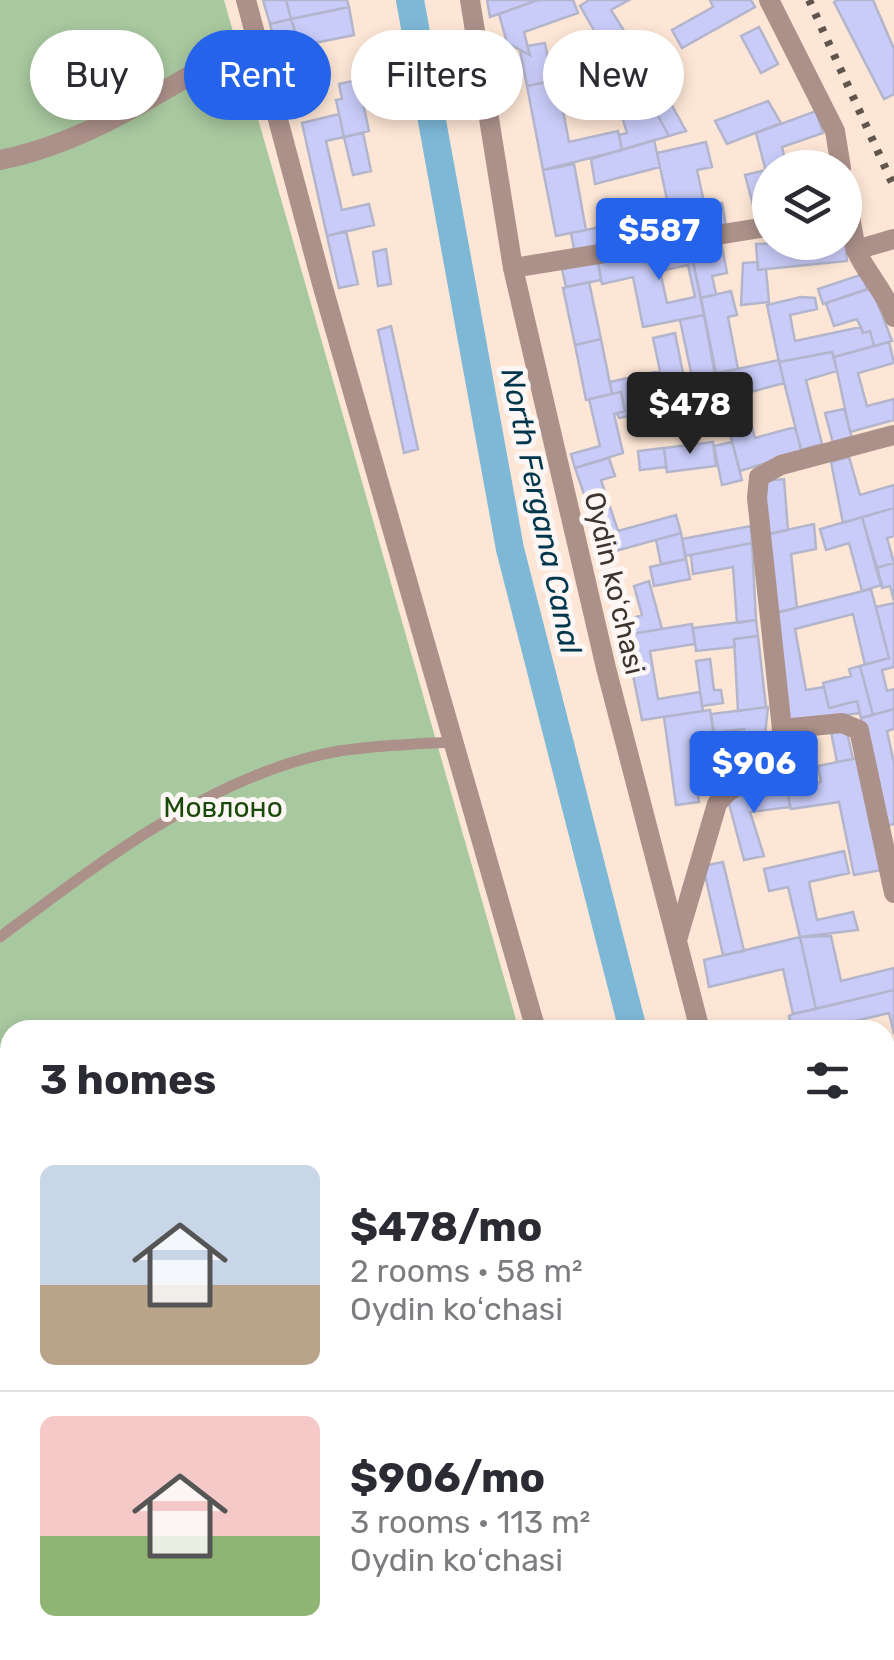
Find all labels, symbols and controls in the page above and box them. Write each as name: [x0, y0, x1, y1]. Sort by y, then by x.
chip: Buy: [30, 30, 164, 120]
chip: Rent: [184, 30, 331, 120]
chip: Filters: [351, 30, 523, 120]
chip: New: [543, 30, 684, 120]
map controls: [752, 150, 862, 260]
button: layers: [752, 150, 862, 260]
pin: $587: [600, 198, 718, 283]
text: $587: [618, 211, 700, 249]
water label: North Fergana Canal: [493, 365, 589, 658]
pin: $478: [631, 372, 749, 457]
text: $478: [649, 385, 731, 423]
street label: Oydin koʻchasi: [577, 489, 652, 678]
pin: $906: [695, 731, 813, 816]
text: $906: [712, 744, 796, 782]
park label: Мовлоно: [163, 791, 283, 824]
icon: filters: [800, 1053, 855, 1108]
text: 3 homes: [40, 1055, 216, 1105]
text: $478/mo: [350, 1202, 542, 1252]
icon: home: [120, 1205, 240, 1325]
text: 2 rooms · 58 m²: [350, 1252, 583, 1290]
text: Oydin koʻchasi: [350, 1290, 563, 1328]
text: $906/mo: [350, 1453, 545, 1503]
icon: home: [120, 1456, 240, 1576]
text: 3 rooms · 113 m²: [350, 1503, 591, 1541]
text: Oydin koʻchasi: [350, 1541, 563, 1579]

